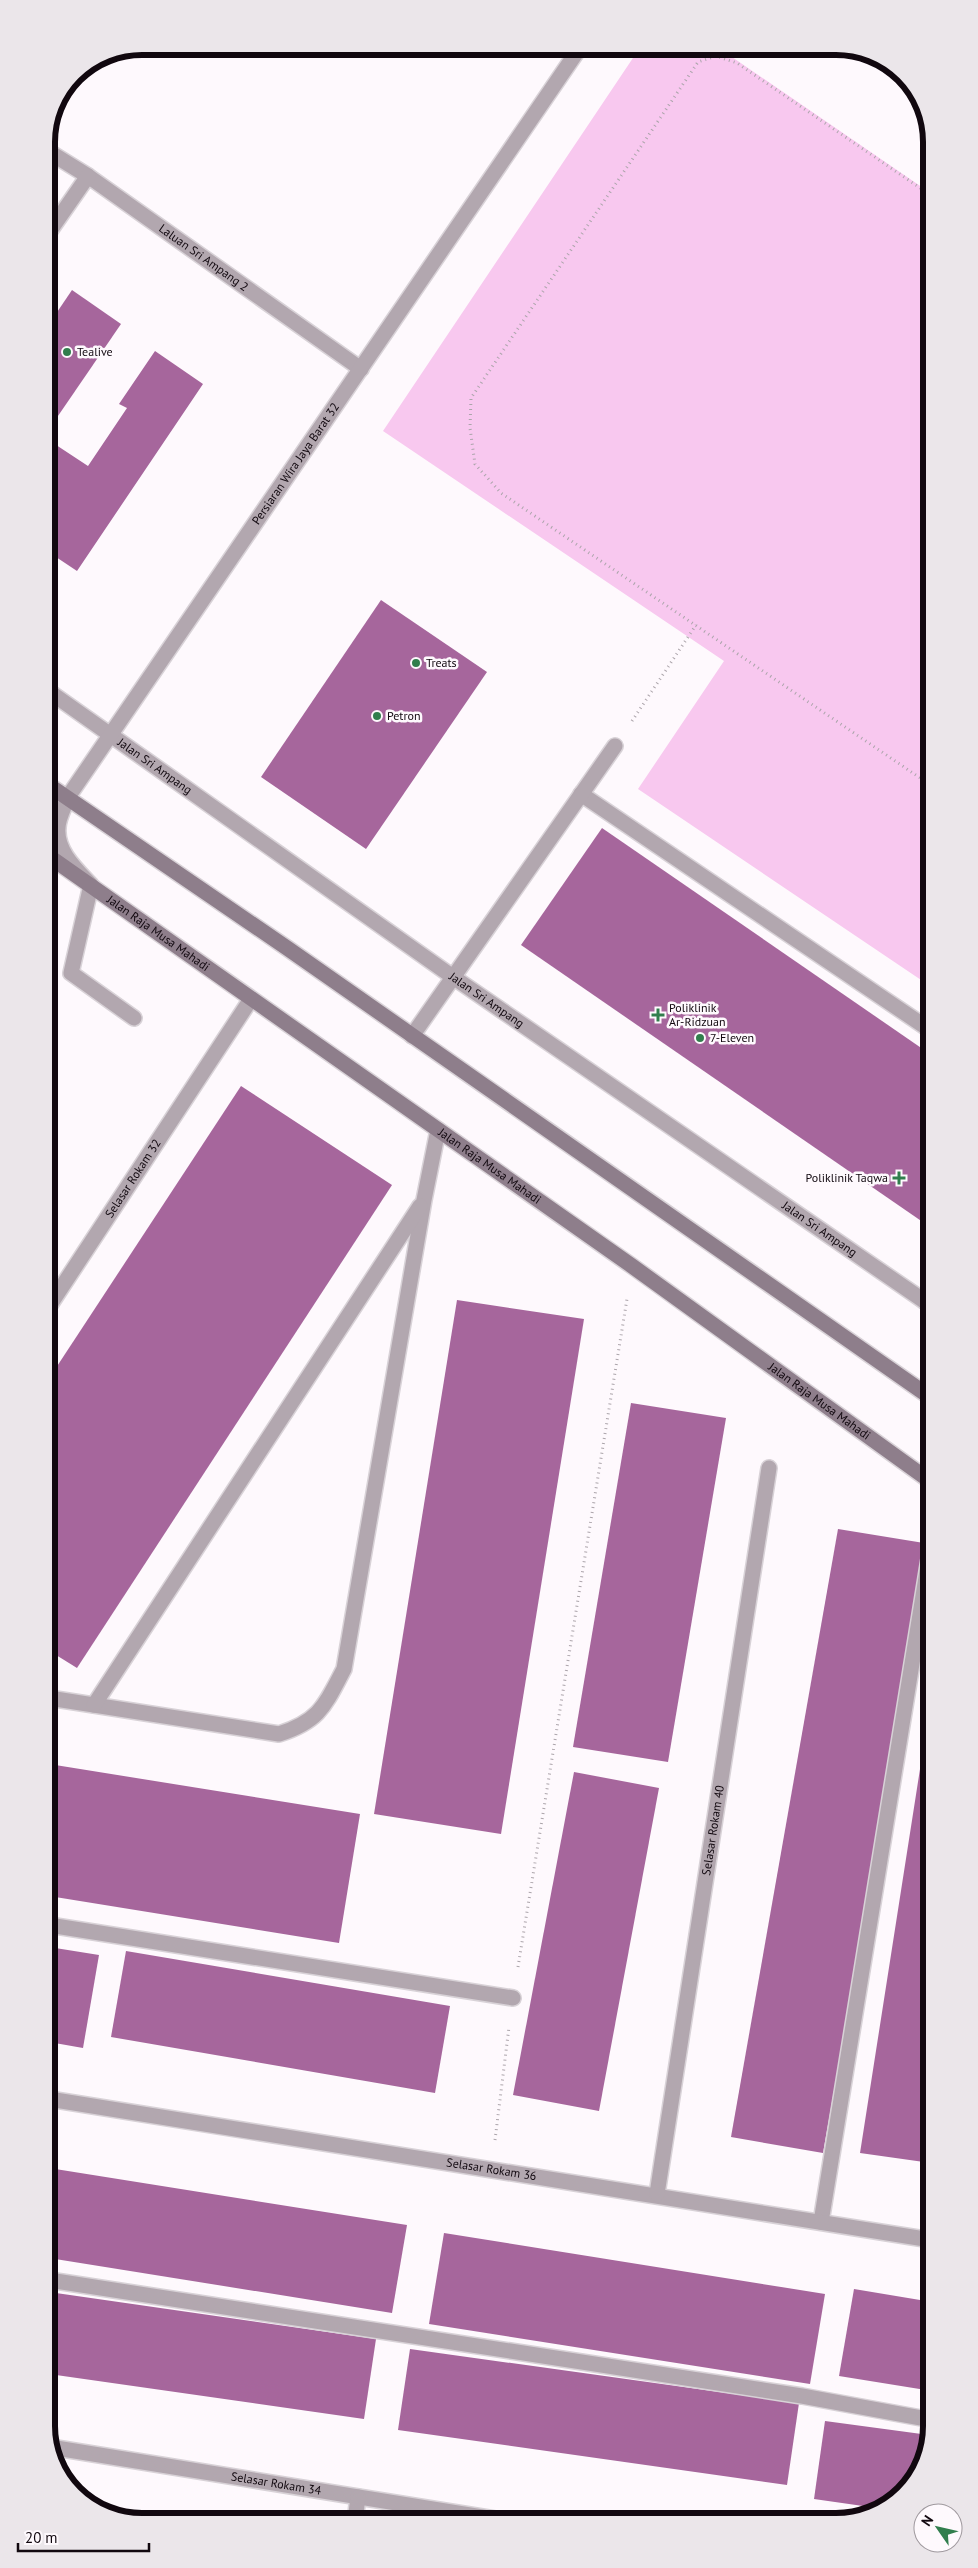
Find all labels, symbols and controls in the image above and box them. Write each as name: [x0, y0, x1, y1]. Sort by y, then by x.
street label: Laluan Sri Ampang 2: [156, 221, 252, 294]
place label: Tealive: [77, 344, 113, 359]
marker: Tealive: [61, 346, 73, 358]
street label: Persiaran Wira Jaya Barat 32: [248, 400, 342, 527]
place label: Treats: [426, 655, 457, 670]
marker: Treats: [410, 657, 422, 669]
place label: Petron: [387, 708, 421, 723]
marker: Petron: [371, 710, 383, 722]
street label: Jalan Sri Ampang: [114, 734, 195, 797]
street label: Jalan Raja Musa Mahadi: [104, 891, 213, 974]
street label: Jalan Sri Ampang: [446, 968, 527, 1031]
place label: Poliklinik Ar-Ridzuan: [669, 1000, 726, 1029]
marker: Poliklinik Ar-Ridzuan: [651, 1008, 665, 1022]
place label: 7-Eleven: [710, 1030, 754, 1045]
marker: 7-Eleven: [694, 1032, 706, 1044]
street label: Jalan Raja Musa Mahadi: [435, 1124, 544, 1207]
street label: Selasar Rokam 32: [101, 1136, 164, 1220]
place label: Poliklinik Taqwa: [806, 1170, 888, 1185]
marker: Poliklinik Taqwa: [892, 1171, 906, 1185]
street label: Jalan Sri Ampang: [779, 1197, 860, 1260]
street label: Jalan Raja Musa Mahadi: [765, 1358, 874, 1443]
street label: Selasar Rokam 40: [698, 1784, 727, 1876]
street label: Selasar Rokam 36: [445, 2154, 538, 2183]
street label: Selasar Rokam 34: [230, 2468, 323, 2498]
north arrow: [913, 2503, 963, 2553]
text: N: [917, 2512, 937, 2530]
scale bar: [18, 2520, 149, 2552]
text: 20 m: [25, 2528, 58, 2547]

